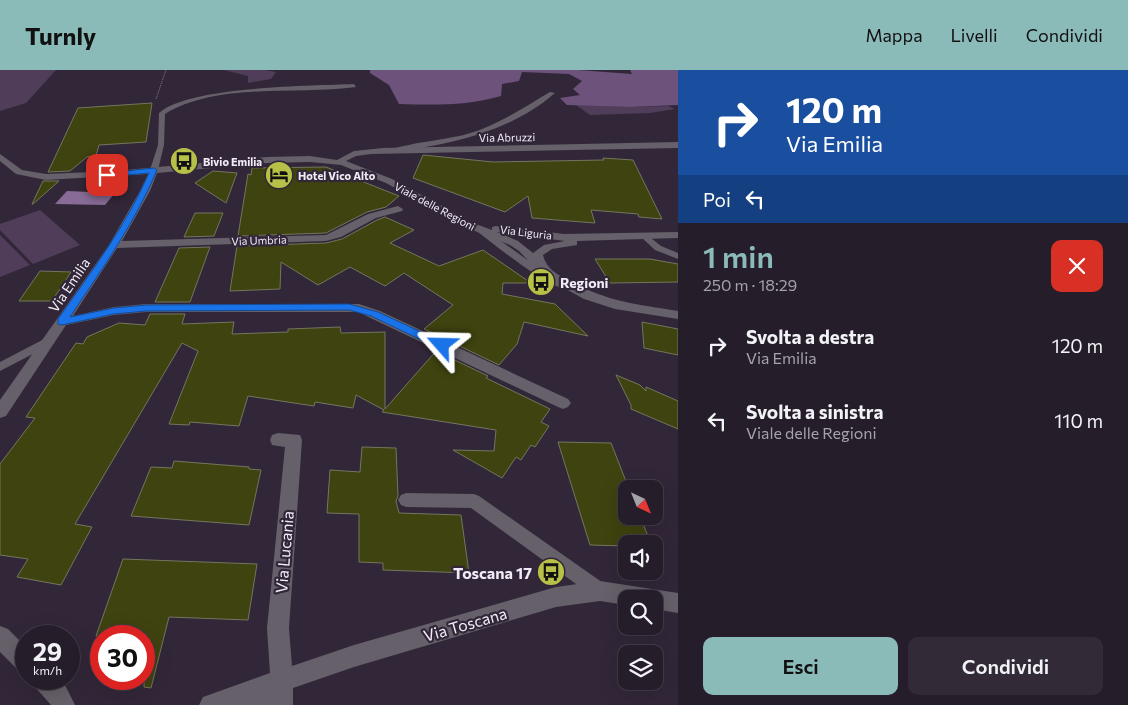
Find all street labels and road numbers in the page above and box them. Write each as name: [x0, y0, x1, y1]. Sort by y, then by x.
street label: Via Abruzzi: [479, 130, 536, 144]
street label: Viale delle Regioni: [392, 179, 478, 233]
street label: Via Liguria: [499, 222, 553, 242]
street label: Via Umbria: [231, 233, 287, 247]
street label: Via Emilia: [45, 255, 93, 315]
street label: Via Lucania: [271, 510, 297, 594]
street label: Via Toscana: [421, 603, 509, 645]

